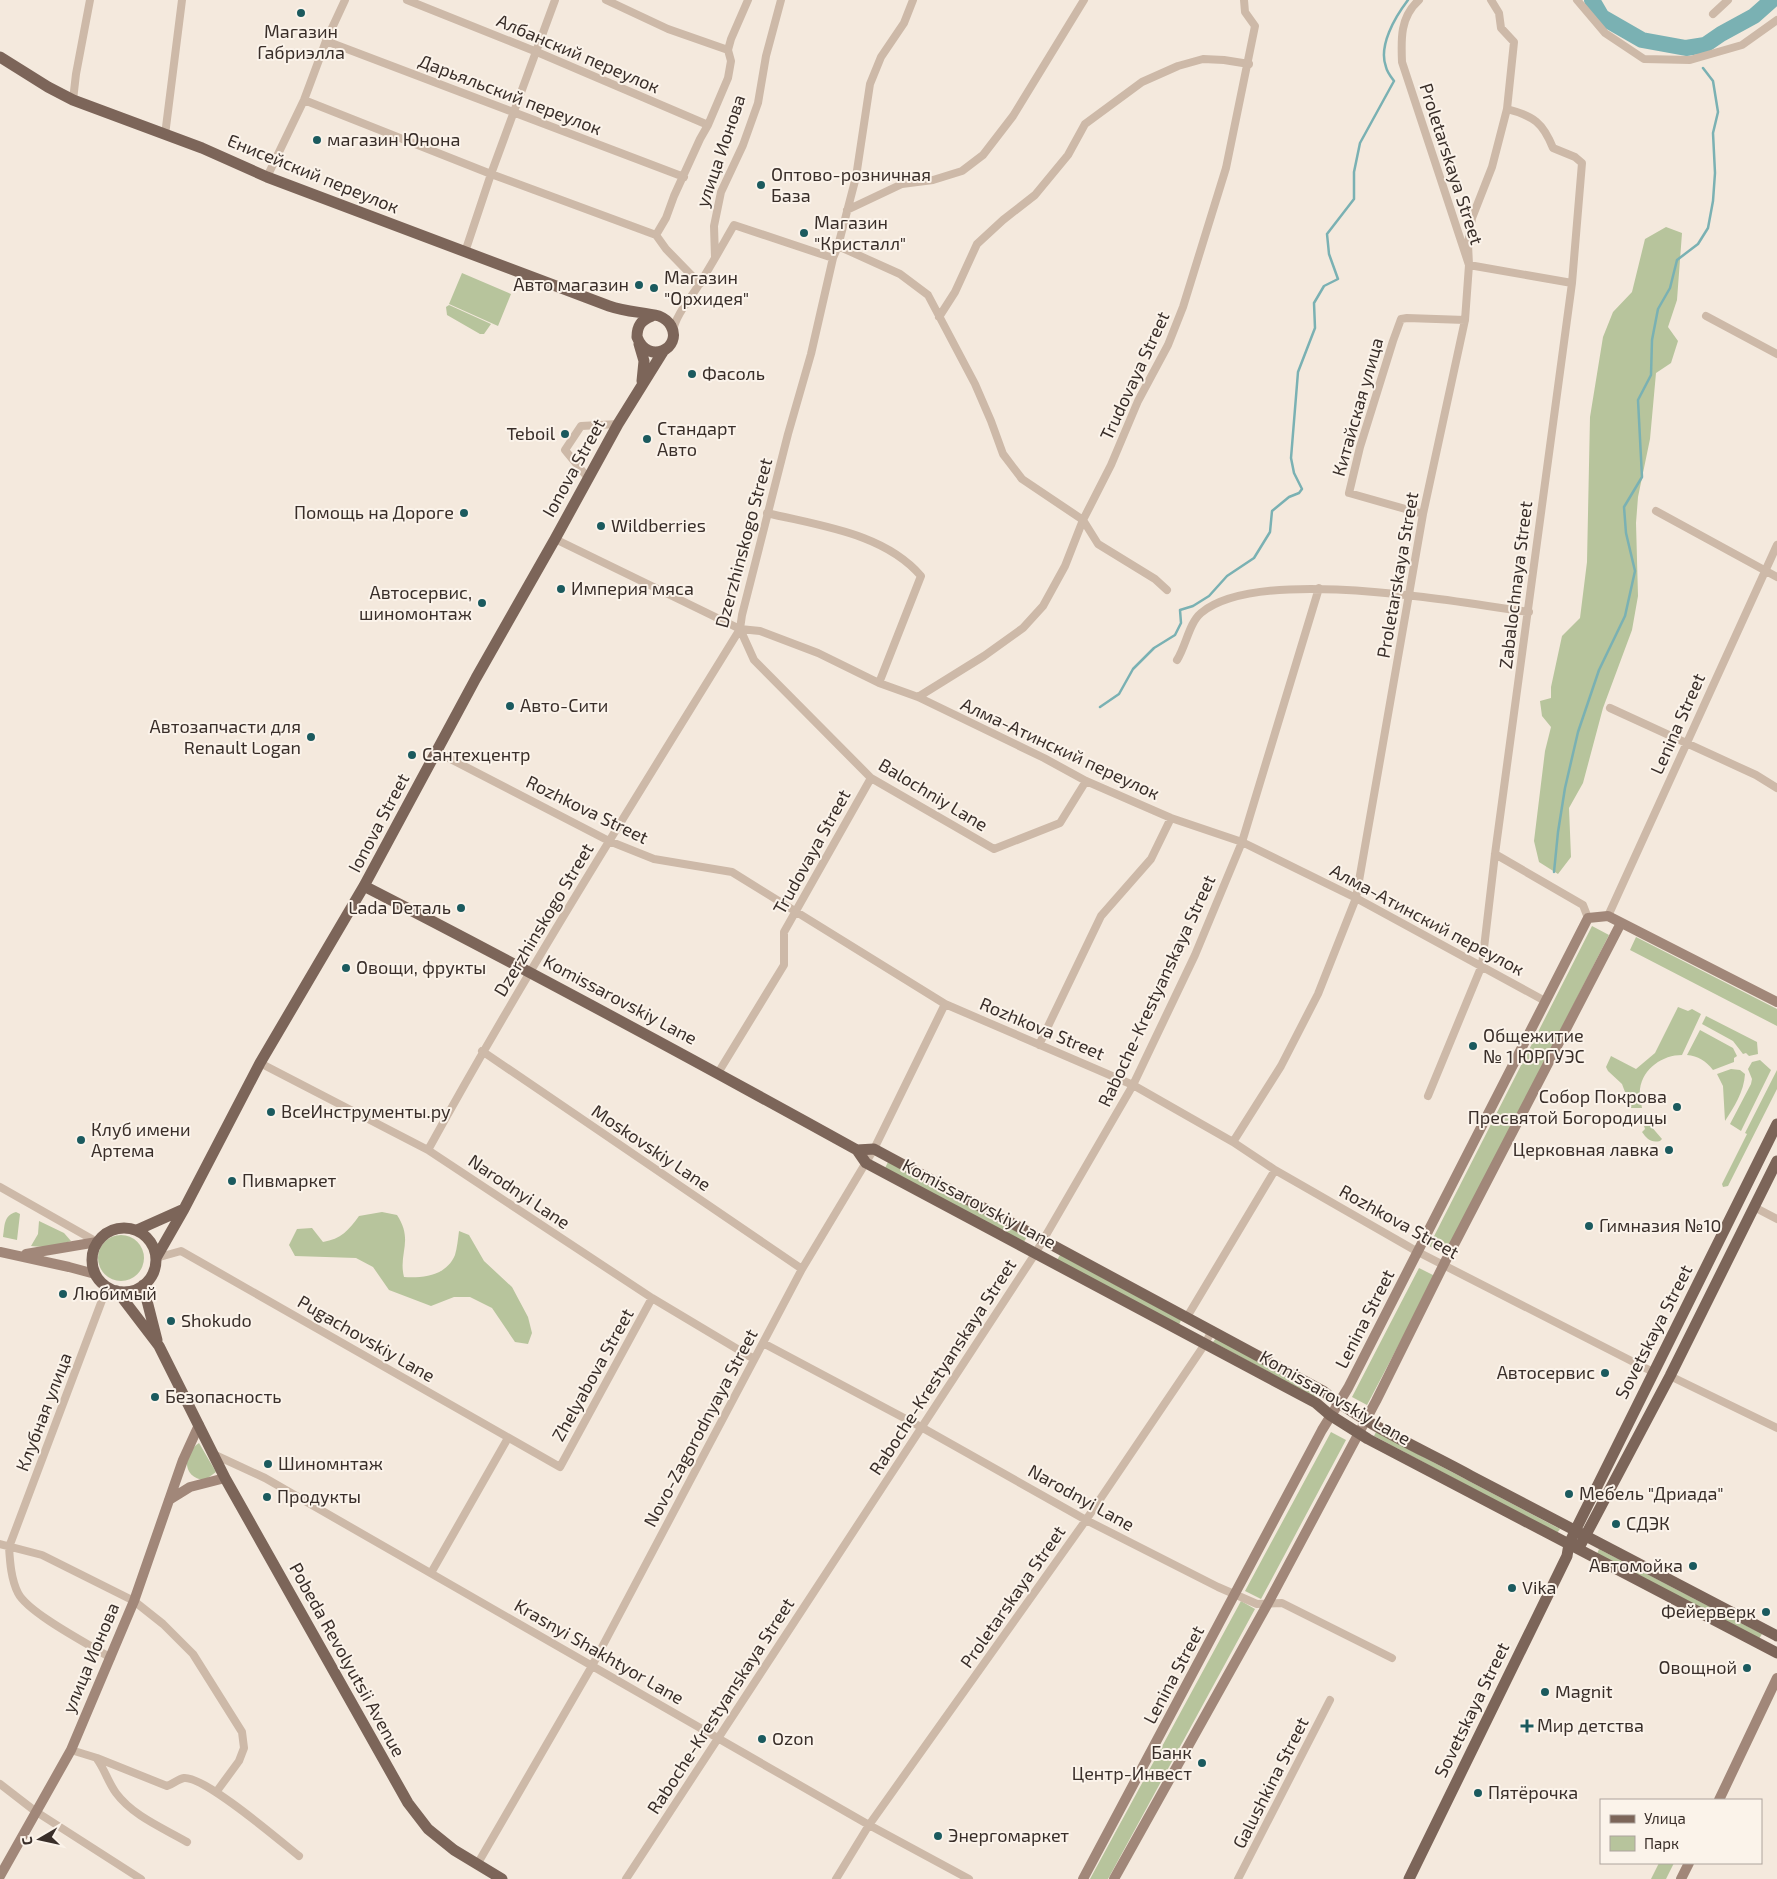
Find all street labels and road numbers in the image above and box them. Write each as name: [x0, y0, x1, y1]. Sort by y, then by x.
street label: Албанский переулок: [494, 9, 664, 98]
street label: Дарьяльский переулок: [416, 49, 605, 139]
street label: Proletarskaya Street: [1415, 80, 1488, 247]
street label: улица Ионова: [690, 91, 750, 210]
street label: Енисейский переулок: [224, 129, 403, 218]
street label: Trudovaya Street: [1095, 308, 1174, 443]
street label: Китайская улица: [1327, 335, 1387, 479]
street label: Ionova Street: [537, 414, 609, 520]
street label: Dzerzhinskogo Street: [710, 455, 776, 630]
street label: Proletarskaya Street: [1372, 490, 1422, 660]
street label: Zabalochnaya Street: [1494, 500, 1536, 670]
street label: Lenina Street: [1645, 670, 1709, 777]
street label: Алма-Атинский переулок: [958, 692, 1164, 804]
street label: Balochniy Lane: [875, 753, 992, 835]
street label: Ionova Street: [343, 769, 413, 876]
street label: Rozhkova Street: [523, 770, 652, 848]
street label: Trudovaya Street: [768, 785, 855, 918]
street label: Dzerzhinskogo Street: [489, 839, 598, 1000]
street label: Алма-Атинский переулок: [1327, 859, 1529, 980]
street label: Raboche-Krestyanskaya Street: [1093, 871, 1220, 1110]
street label: Komissarovskiy Lane: [540, 949, 701, 1049]
street label: Rozhkova Street: [977, 992, 1108, 1064]
street label: Moskovskiy Lane: [588, 1099, 715, 1195]
street label: Narodnyi Lane: [465, 1149, 575, 1233]
street label: Komissarovskiy Lane: [899, 1153, 1060, 1253]
street label: Rozhkova Street: [1336, 1179, 1463, 1263]
street label: Raboche-Krestyanskaya Street: [864, 1254, 1020, 1479]
street label: Sovetskaya Street: [1610, 1261, 1697, 1402]
street label: Lenina Street: [1330, 1265, 1399, 1372]
street label: Pugachovskiy Lane: [294, 1290, 439, 1386]
street label: Zhelyabova Street: [547, 1304, 638, 1445]
street label: Novo-Zagorodnyaya Street: [638, 1325, 762, 1530]
street label: Komissarovskiy Lane: [1256, 1345, 1415, 1449]
street label: Клубная улица: [10, 1349, 76, 1474]
street label: Narodnyi Lane: [1025, 1459, 1138, 1535]
street label: Proletarskaya Street: [955, 1521, 1070, 1672]
street label: Pobeda Revolyutsii Avenue: [285, 1559, 411, 1761]
street label: Raboche-Krestyanskaya Street: [642, 1593, 798, 1818]
street label: Krasnyi Shakhtyor Lane: [511, 1594, 688, 1709]
street label: улица Ионова: [57, 1599, 123, 1716]
street label: Lenina Street: [1138, 1621, 1208, 1727]
street label: Sovetskaya Street: [1429, 1638, 1513, 1781]
street label: Galushkina Street: [1228, 1713, 1313, 1852]

